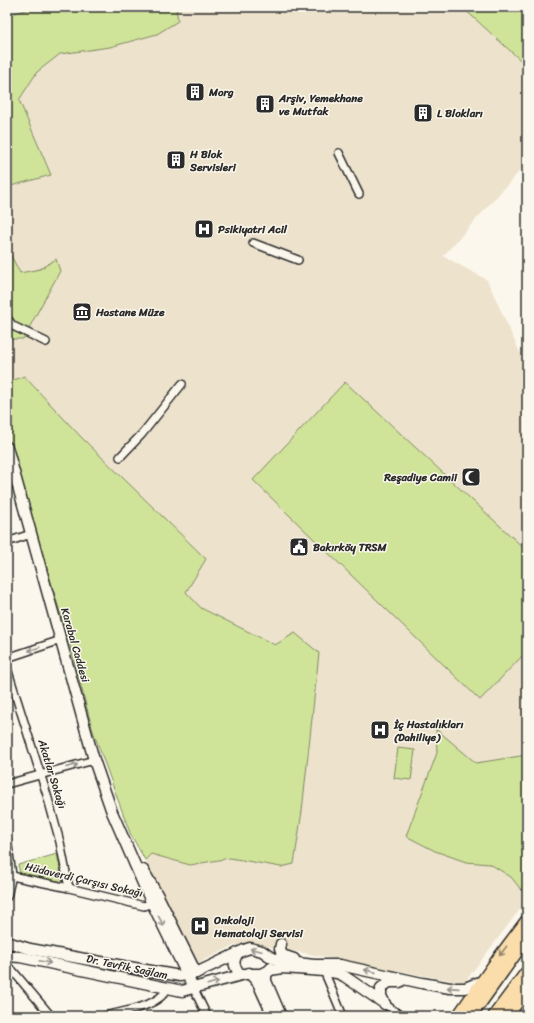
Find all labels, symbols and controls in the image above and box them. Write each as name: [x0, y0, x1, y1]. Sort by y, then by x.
building icon: Morg: [184, 81, 206, 103]
place label: Morg: [208, 83, 234, 102]
place label: Arşiv, Yemekhane ve Mutfak: [278, 89, 363, 121]
building icon: Arşiv, Yemekhane ve Mutfak: [254, 93, 276, 115]
building icon: L Blokları: [412, 102, 434, 124]
place label: L Blokları: [437, 104, 483, 123]
place label: H Blok Servisleri: [189, 145, 237, 177]
building icon: H Blok Servisleri: [165, 149, 187, 171]
hospital icon: Psikiyatri Acil: [193, 218, 215, 240]
place label: Psikiyatri Acil: [218, 220, 288, 239]
museum icon: Hastane Müze: [71, 301, 93, 323]
place label: Hastane Müze: [95, 303, 165, 322]
mosque icon: Reşadiye Camii: [460, 466, 482, 488]
place label: Reşadiye Camii: [383, 468, 458, 487]
public building icon: Bakırköy TRSM: [288, 536, 310, 558]
place label: Bakırköy TRSM: [313, 538, 387, 557]
street label: Karabal Caddesi: [55, 605, 95, 685]
one-way arrow: [28, 646, 41, 653]
place label: İç Hastalıkları (Dahiliye): [393, 715, 464, 747]
hospital icon: İç Hastalıkları (Dahiliye): [369, 719, 391, 741]
street label: Akatlar Sokağı: [32, 736, 72, 811]
one-way arrow: [65, 761, 78, 769]
street label: Hüdaverdi Çarşısı Sokağı: [23, 857, 145, 903]
place label: Onkoloji Hematoloji Servisi: [213, 911, 304, 943]
one-way arrow: [158, 914, 165, 926]
hospital icon: Onkoloji Hematoloji Servisi: [189, 915, 211, 937]
one-way arrow: [499, 945, 508, 956]
one-way arrow: [249, 946, 262, 954]
street label: Dr. Tevfik Sağlam: [84, 949, 170, 985]
one-way arrow: [39, 959, 52, 967]
one-way arrow: [364, 967, 377, 975]
one-way arrow: [207, 979, 220, 986]
one-way arrow: [447, 984, 460, 991]

